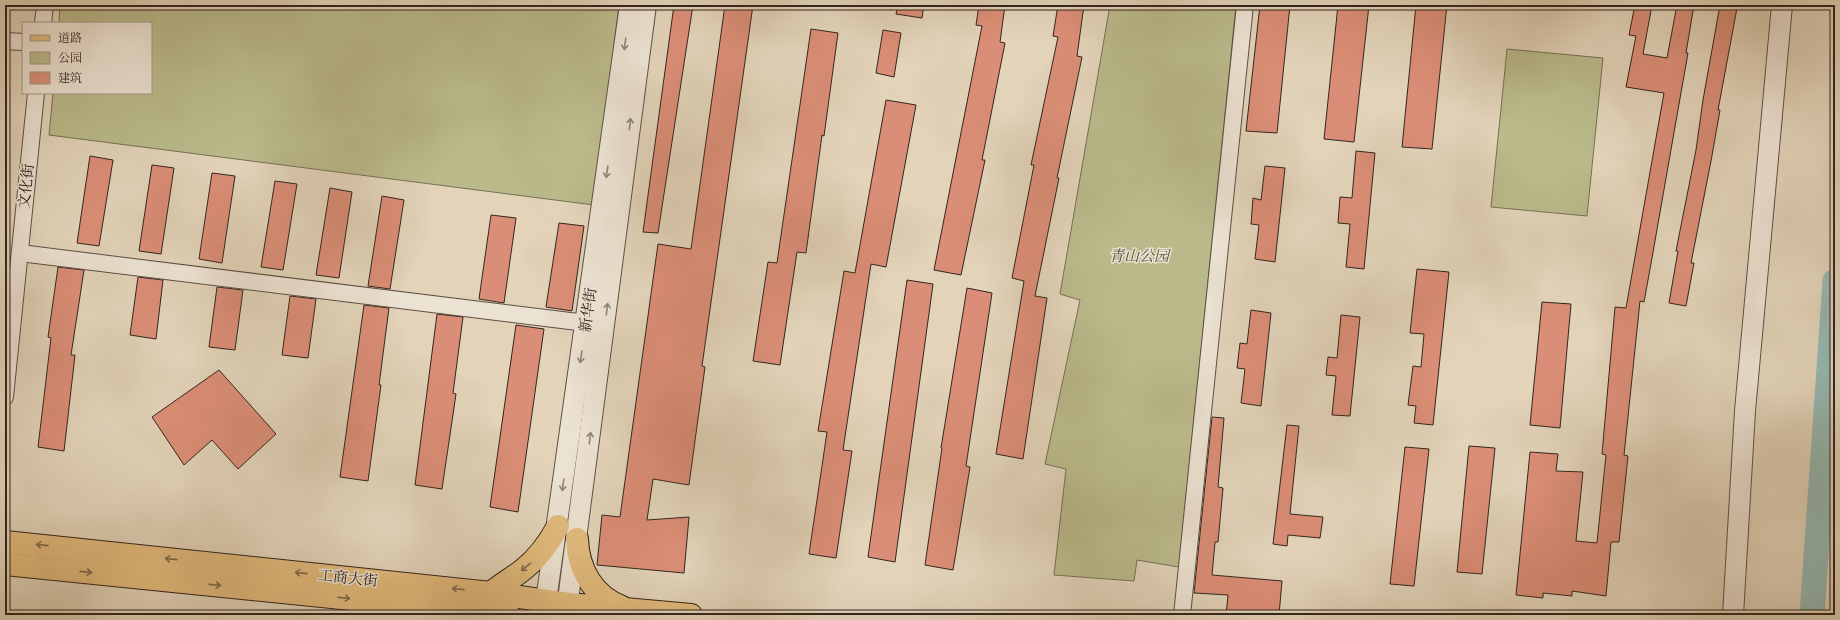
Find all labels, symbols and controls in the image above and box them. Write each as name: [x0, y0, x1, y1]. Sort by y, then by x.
legend: [22, 22, 152, 94]
text: 道路: [58, 30, 82, 46]
one-way arrow: [621, 37, 629, 50]
text: 公园: [58, 50, 82, 66]
text: 建筑: [58, 70, 82, 86]
one-way arrow: [626, 118, 634, 131]
street label: 文化街: [14, 163, 37, 209]
one-way arrow: [603, 165, 611, 178]
park label: 青山公园: [1109, 246, 1171, 265]
street label: 新华街: [575, 286, 600, 334]
one-way arrow: [603, 303, 610, 316]
one-way arrow: [577, 350, 585, 363]
one-way arrow: [586, 432, 594, 445]
one-way arrow: [559, 478, 567, 491]
one-way arrow: [36, 542, 49, 549]
one-way arrow: [165, 555, 178, 563]
one-way arrow: [520, 563, 531, 572]
street label: 工商大街: [317, 565, 379, 590]
one-way arrow: [79, 568, 92, 576]
one-way arrow: [295, 569, 308, 576]
one-way arrow: [208, 581, 221, 589]
one-way arrow: [452, 586, 465, 593]
one-way arrow: [337, 594, 350, 602]

